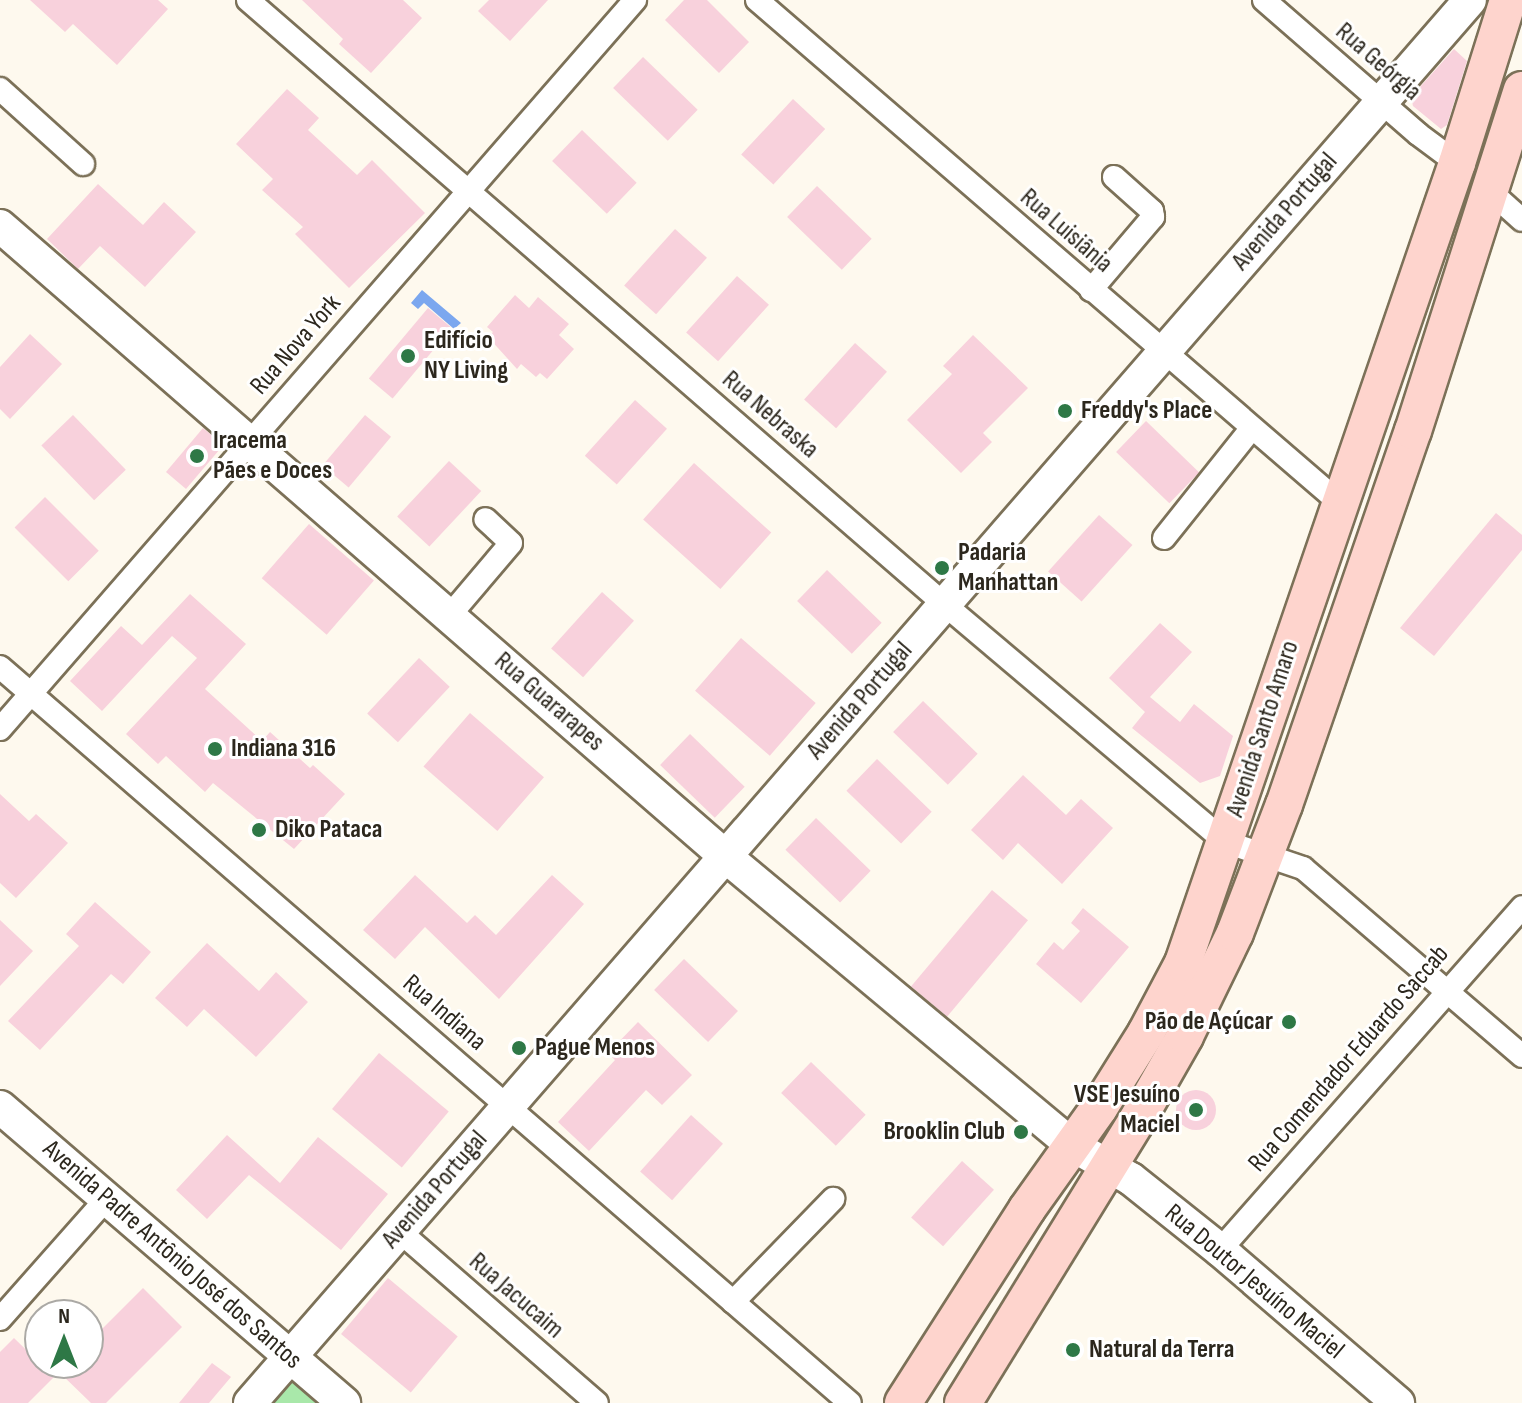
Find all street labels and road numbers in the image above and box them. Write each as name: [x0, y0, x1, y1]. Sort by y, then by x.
street label: Rua Geórgia: [1329, 16, 1427, 108]
street label: Avenida Portugal: [1226, 147, 1344, 277]
street label: Rua Luisiânia: [1013, 182, 1119, 280]
street label: Rua Nova York: [244, 289, 348, 401]
street label: Rua Nebraska: [715, 365, 825, 465]
street label: Avenida Portugal: [801, 636, 919, 766]
street label: Avenida Santo Amaro: [1220, 637, 1306, 821]
street label: Rua Guararapes: [488, 646, 610, 758]
street label: Rua Comendador Eduardo Saccab: [1242, 939, 1456, 1179]
street label: Rua Indiana: [396, 968, 492, 1058]
street label: Avenida Portugal: [376, 1125, 494, 1255]
street label: Avenida Padre Antônio José dos Santos: [36, 1134, 308, 1376]
street label: Rua Doutor Jesuíno Maciel: [1158, 1198, 1350, 1366]
street label: Rua Jacucaim: [462, 1246, 570, 1346]

